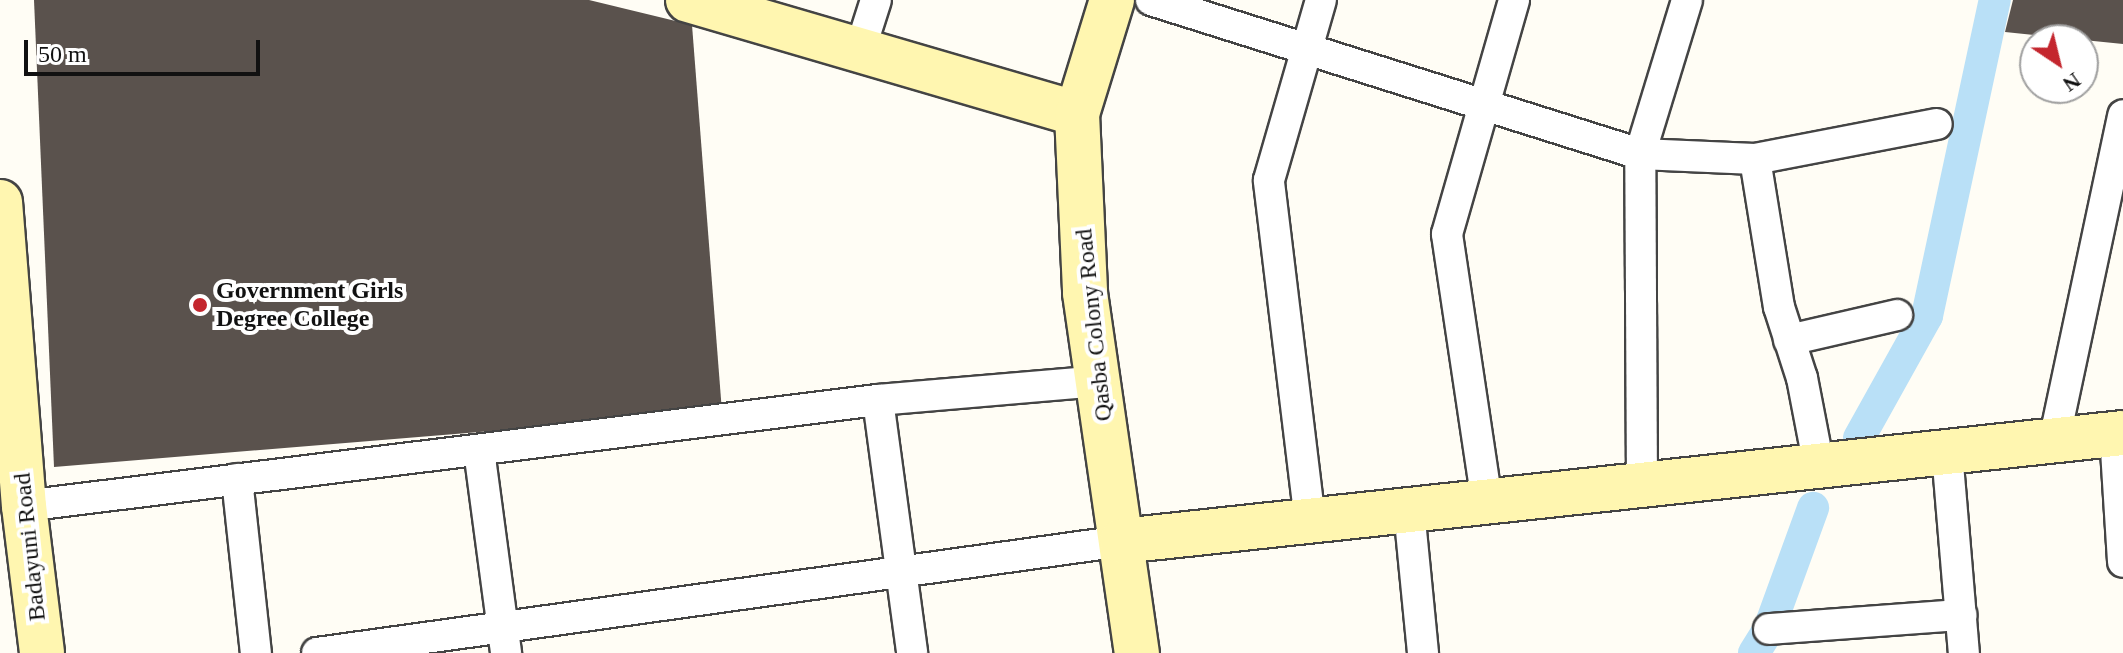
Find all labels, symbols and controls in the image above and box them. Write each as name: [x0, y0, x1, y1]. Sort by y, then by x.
scale bar: [28, 24, 264, 74]
north arrow: [2019, 24, 2099, 104]
text: 50 m: [38, 41, 87, 67]
text: N: [2058, 68, 2086, 97]
street label: Qasba Colony Road: [1070, 227, 1118, 423]
place label: Government Girls Degree College: [216, 277, 403, 333]
marker: Government Girls Degree College: [191, 296, 209, 314]
street label: Badayuni Road: [8, 472, 52, 622]

